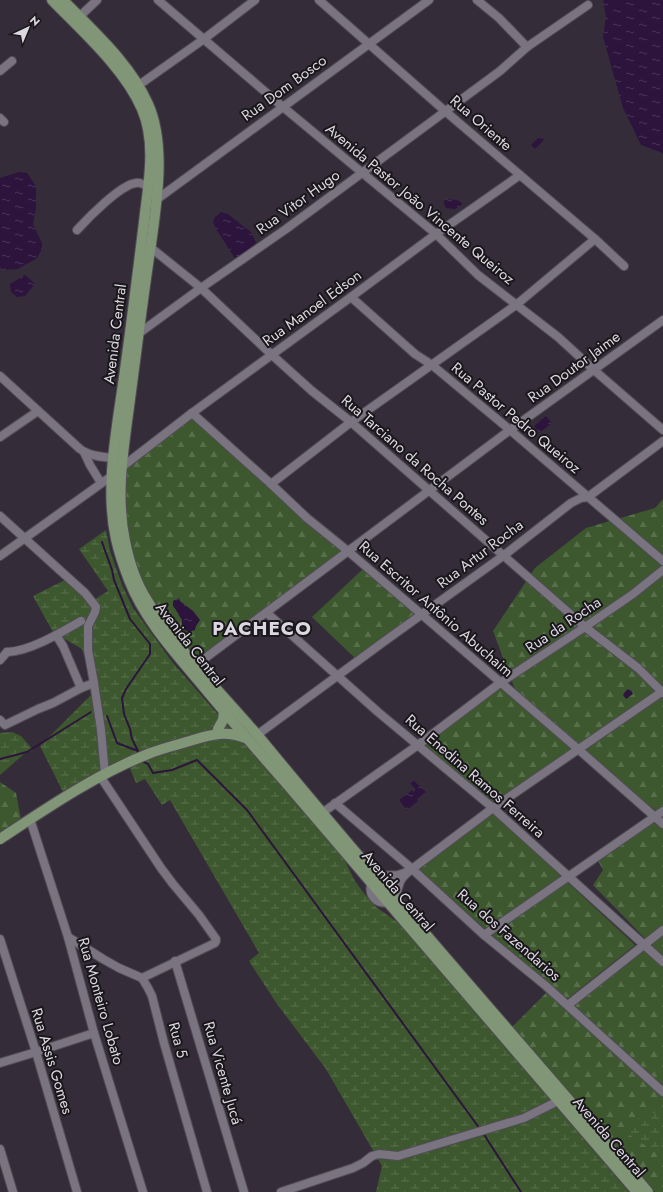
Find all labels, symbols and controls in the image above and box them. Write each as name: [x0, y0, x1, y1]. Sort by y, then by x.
north arrow: [8, 8, 48, 48]
text: N: [26, 12, 44, 30]
street label: Rua Dom Bosco: [237, 50, 331, 126]
street label: Rua Oriente: [445, 90, 517, 156]
street label: Avenida Pastor João Vincente Queiroz: [321, 118, 519, 290]
street label: Rua Vitor Hugo: [252, 164, 344, 240]
street label: Rua Manoel Edson: [258, 264, 366, 352]
street label: Avenida Central: [98, 283, 132, 385]
street label: Rua Doutor Jaime: [523, 326, 625, 408]
street label: Rua Pastor Pedro Queiroz: [446, 357, 586, 479]
street label: Rua Tarciano da Rocha Pontes: [336, 390, 494, 530]
street label: Rua Artur Rocha: [432, 514, 528, 594]
street label: Rua Escritor Antônio Abuchaim: [354, 536, 518, 682]
street label: Rua da Rocha: [521, 592, 605, 658]
street label: Avenida Central: [150, 598, 230, 690]
district label: PACHECO: [212, 615, 312, 642]
street label: Rua Enedina Ramos Ferreira: [400, 709, 550, 843]
street label: Avenida Central: [357, 846, 439, 936]
street label: Rua dos Fazendarios: [452, 884, 566, 986]
street label: Rua Monteiro Lobato: [72, 935, 130, 1067]
street label: Rua Assis Gomes: [25, 1005, 79, 1117]
street label: Rua Vicente Jucá: [198, 1019, 248, 1127]
street label: Rua 5: [163, 1020, 193, 1060]
street label: Avenida Central: [568, 1092, 650, 1182]

